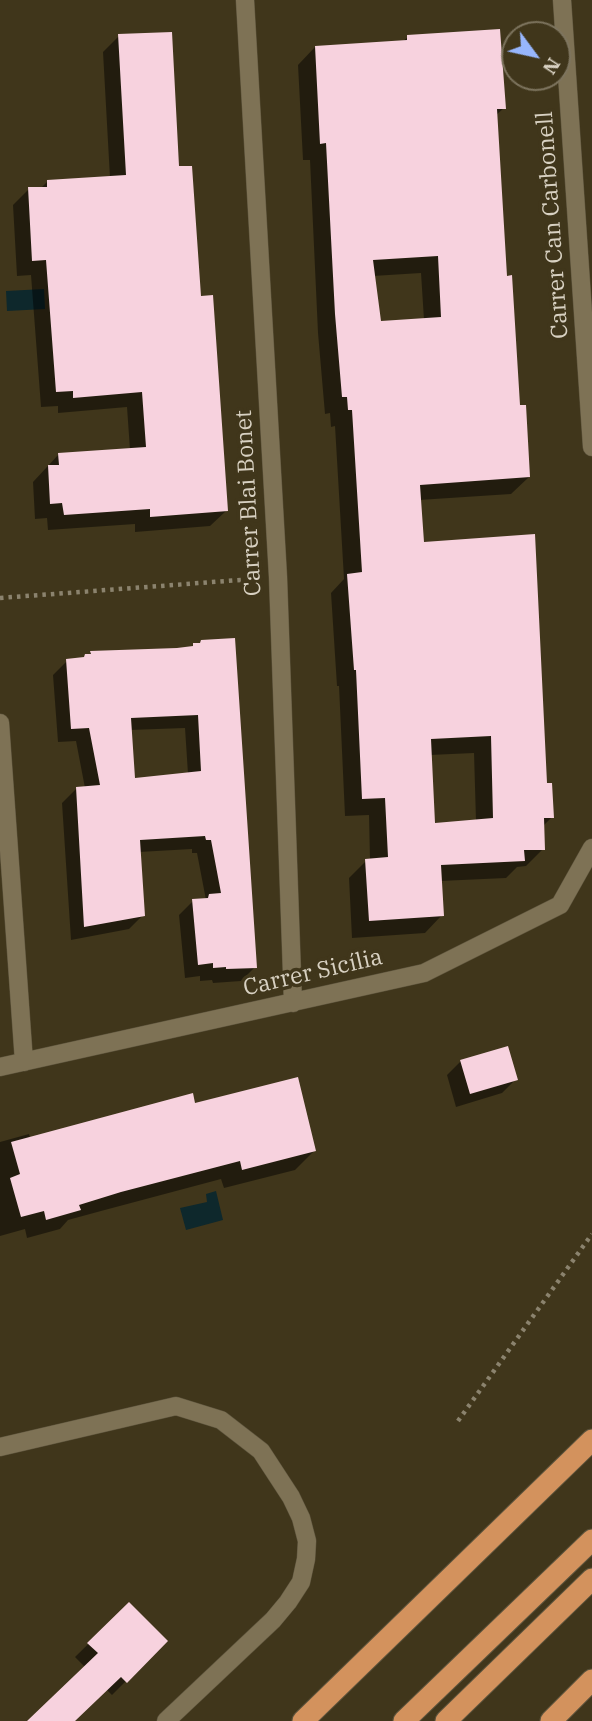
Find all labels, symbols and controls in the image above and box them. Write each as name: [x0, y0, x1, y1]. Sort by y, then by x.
north arrow: [501, 21, 571, 91]
text: N: [538, 54, 566, 79]
street label: Carrer Can Carbonell: [531, 110, 575, 340]
street label: Carrer Blai Bonet: [230, 409, 268, 597]
street label: Carrer Sicília: [241, 944, 385, 1002]

